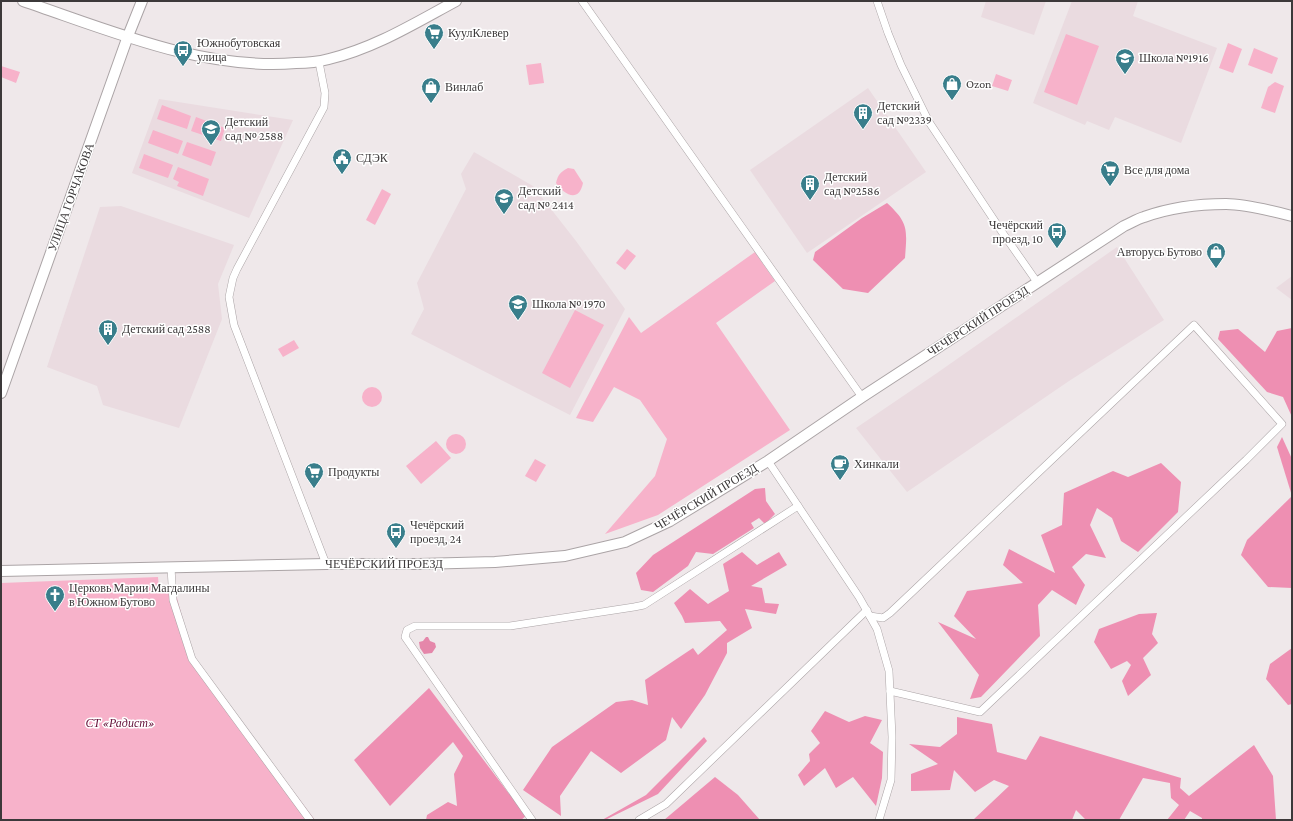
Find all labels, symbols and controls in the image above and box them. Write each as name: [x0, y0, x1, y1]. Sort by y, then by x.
supermarket icon: КуулКлевер: [423, 22, 445, 50]
place label: КуулКлевер: [448, 26, 509, 40]
place label: Южнобутовская улица: [197, 36, 281, 64]
bus stop icon: Южнобутовская улица: [172, 39, 194, 67]
school or university icon: Школа №1916: [1114, 47, 1136, 75]
place label: Школа №1916: [1139, 51, 1208, 65]
shop icon: Ozon: [941, 73, 963, 101]
shop icon: Винлаб: [420, 76, 442, 104]
place label: Ozon: [966, 77, 992, 91]
place label: Винлаб: [445, 80, 483, 94]
place label: Детский сад №2339: [877, 99, 932, 127]
building icon: Детский сад №2339: [852, 102, 874, 130]
place label: Детский сад № 2588: [225, 115, 283, 143]
school or university icon: Детский сад № 2588: [200, 118, 222, 146]
street label: УЛИЦА ГОРЧАКОВА: [45, 141, 97, 253]
public building icon: СДЭК: [331, 147, 353, 175]
place label: СДЭК: [356, 151, 389, 165]
supermarket icon: Все для дома: [1099, 159, 1121, 187]
place label: Все для дома: [1124, 163, 1190, 177]
place label: Детский сад №2586: [824, 170, 880, 198]
building icon: Детский сад №2586: [799, 173, 821, 201]
place label: Детский сад № 2414: [518, 184, 574, 212]
school or university icon: Детский сад № 2414: [493, 187, 515, 215]
place label: Чечёрский проезд, 10: [989, 218, 1044, 246]
bus stop icon: Чечёрский проезд, 10: [1046, 221, 1068, 249]
shop icon: Авторусь Бутово: [1205, 241, 1227, 269]
place label: Авторусь Бутово: [1117, 245, 1202, 259]
street label: ЧЕЧЁРСКИЙ ПРОЕЗД: [925, 283, 1031, 359]
school or university icon: Школа № 1970: [507, 293, 529, 321]
place label: Школа № 1970: [532, 297, 606, 311]
building icon: Детский сад 2588: [97, 318, 119, 346]
place label: Детский сад 2588: [122, 322, 211, 336]
cafe icon: Хинкали: [829, 453, 851, 481]
place label: Хинкали: [854, 457, 900, 471]
supermarket icon: Продукты: [303, 461, 325, 489]
street label: ЧЕЧЁРСКИЙ ПРОЕЗД: [652, 461, 760, 533]
place label: Продукты: [328, 465, 379, 479]
place label: Чечёрский проезд, 24: [410, 518, 465, 546]
bus stop icon: Чечёрский проезд, 24: [385, 521, 407, 549]
street label: ЧЕЧЁРСКИЙ ПРОЕЗД: [325, 557, 443, 571]
place label: Церковь Марии Магдалины в Южном Бутово: [69, 581, 209, 609]
church icon: Церковь Марии Магдалины в Южном Бутово: [44, 584, 66, 612]
park label: СТ «Радист»: [86, 716, 154, 730]

